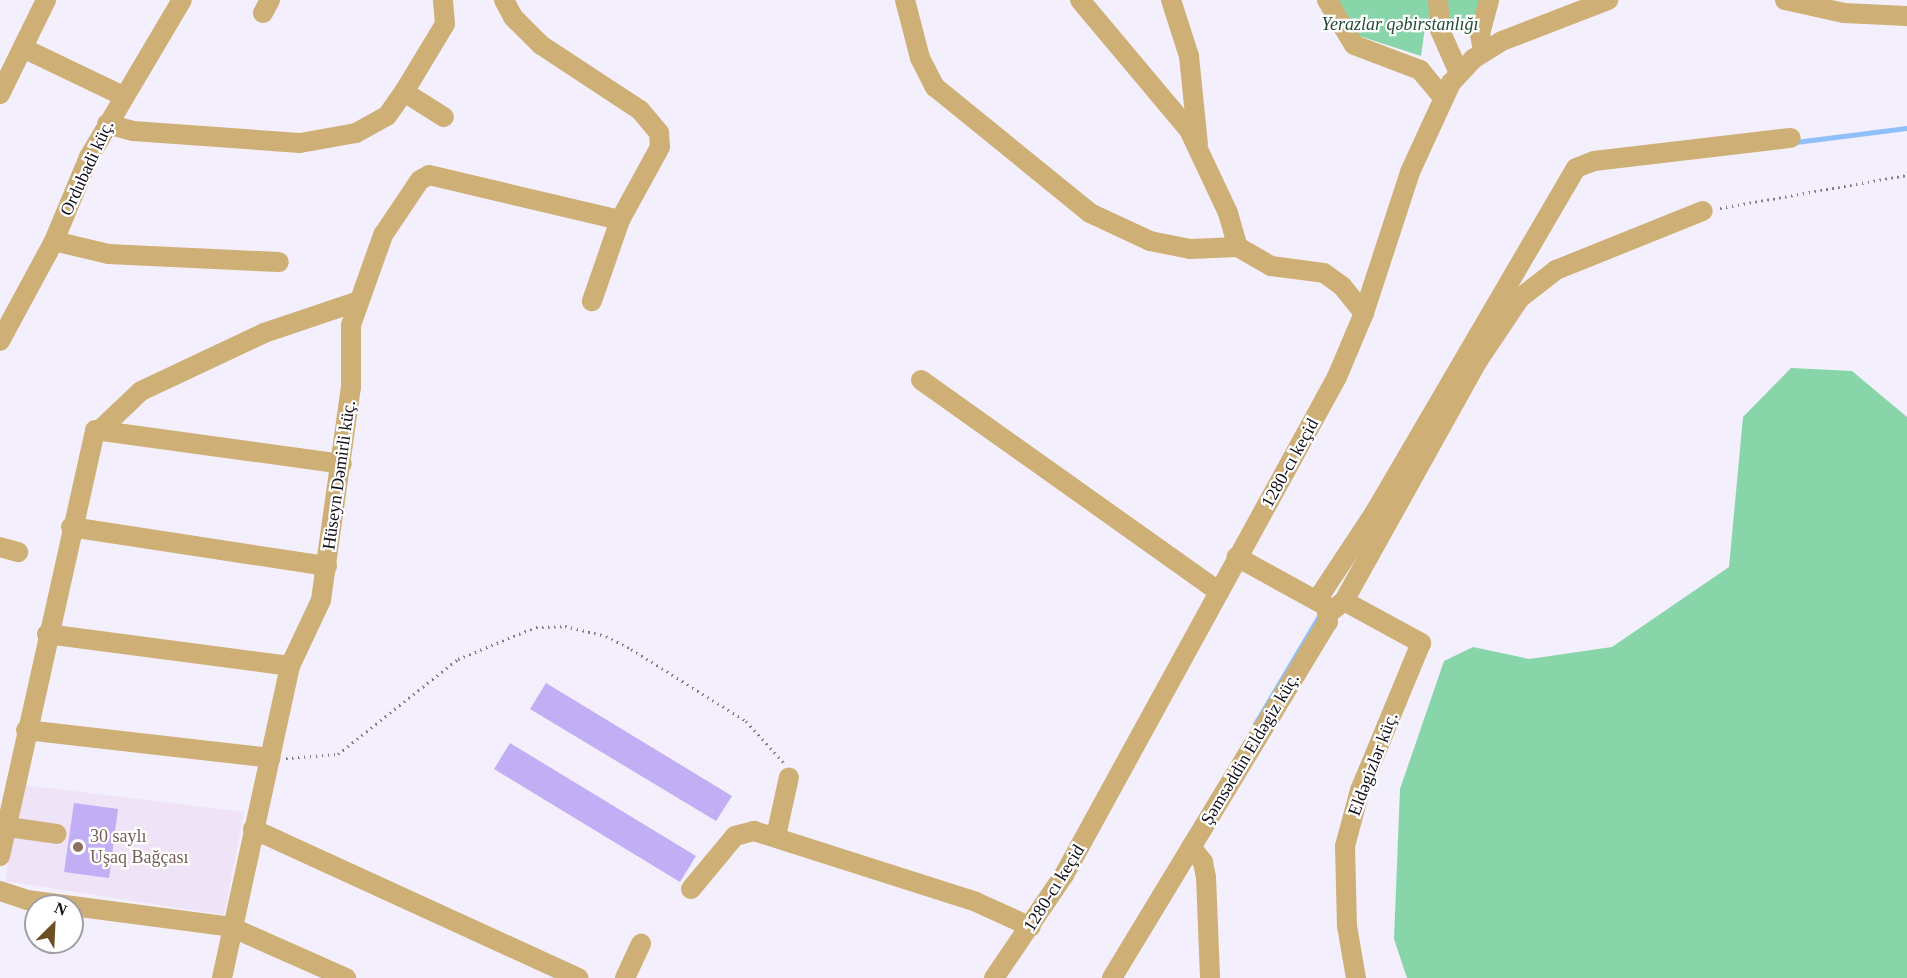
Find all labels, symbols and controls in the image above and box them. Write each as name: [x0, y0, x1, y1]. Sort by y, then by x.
park label: Yerazlar qəbirstanlığı: [1322, 13, 1478, 35]
street label: Ordubadi küç.: [55, 117, 119, 219]
street label: Hüseyn Dəmirli küç.: [318, 399, 360, 551]
street label: 1280-cı keçid: [1257, 415, 1323, 511]
street label: Şəmsəddin Eldəgiz küç.: [1196, 669, 1304, 829]
street label: Eldəgizlər küç.: [1343, 709, 1403, 819]
place label: 30 saylı Uşaq Bağçası: [90, 826, 188, 868]
marker: 30 saylı Uşaq Bağçası: [71, 840, 85, 854]
street label: 1280-cı keçid: [1019, 841, 1089, 935]
north arrow: [24, 894, 84, 954]
text: N: [52, 899, 69, 919]

